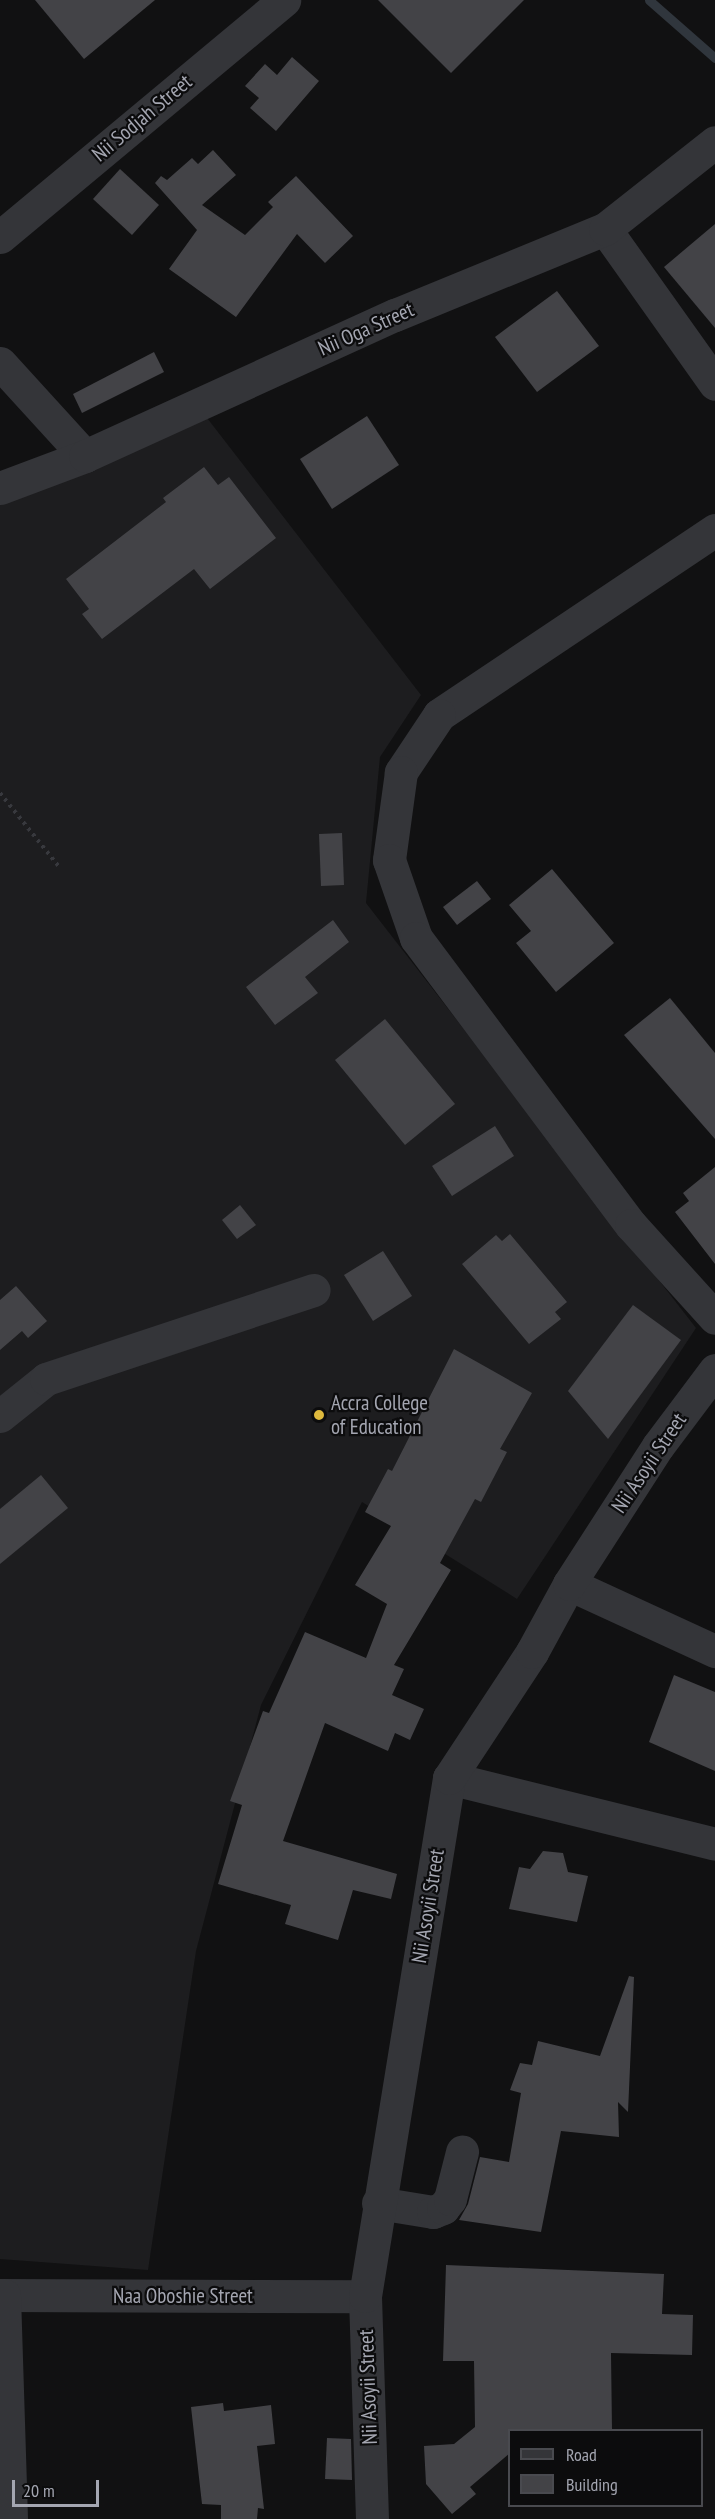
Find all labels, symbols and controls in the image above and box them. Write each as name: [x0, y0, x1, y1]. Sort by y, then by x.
street label: Nii Sodjah Street: [87, 69, 197, 167]
street label: Nii Oga Street: [314, 297, 418, 361]
place label: Accra College of Education: [331, 1390, 428, 1440]
marker: Accra College of Education: [312, 1408, 326, 1422]
street label: Nii Asoyii Street: [606, 1408, 692, 1518]
street label: Nii Asoyii Street: [407, 1847, 449, 1965]
street label: Naa Oboshie Street: [113, 2283, 253, 2309]
street label: Nii Asoyii Street: [353, 2329, 383, 2445]
legend: [508, 2429, 703, 2507]
text: Road: [566, 2443, 597, 2466]
scale bar: [15, 2468, 102, 2506]
text: Building: [566, 2473, 618, 2496]
text: 20 m: [23, 2479, 55, 2502]

